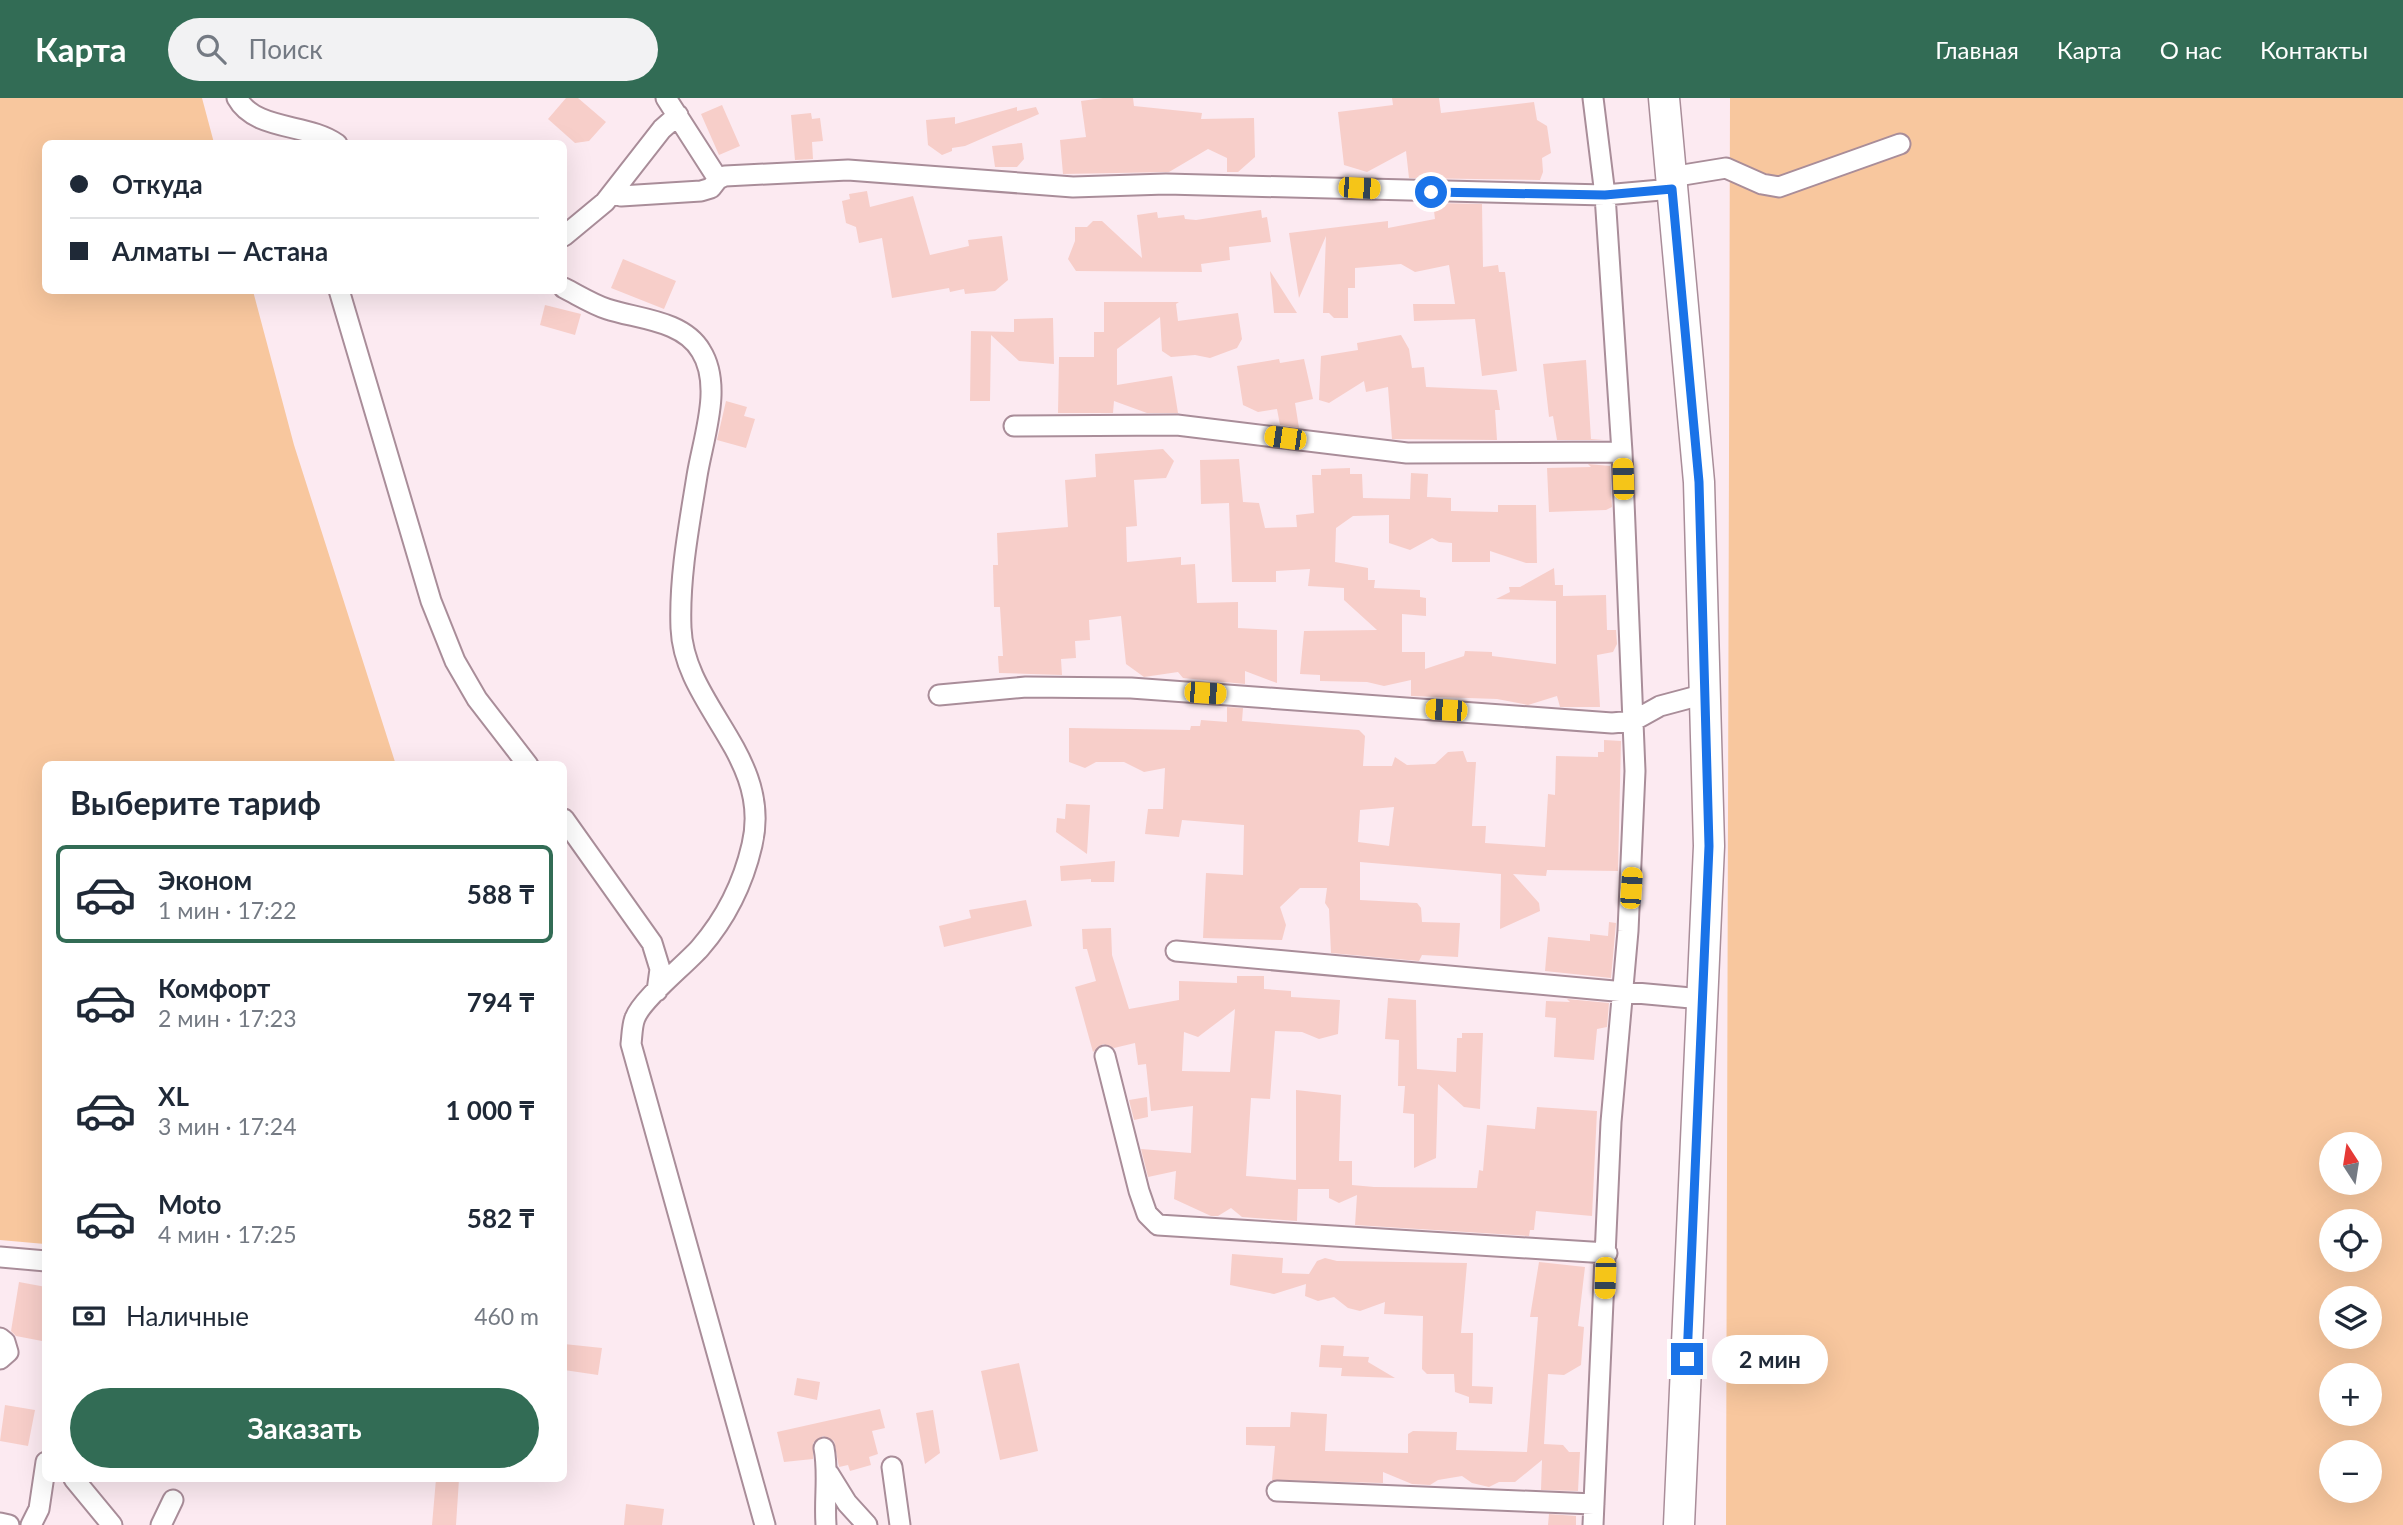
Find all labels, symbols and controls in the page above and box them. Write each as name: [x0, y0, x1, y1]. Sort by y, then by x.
search box: [168, 18, 658, 81]
text: Карта: [35, 29, 126, 69]
icon: search: [192, 30, 230, 68]
text: Поиск: [248, 33, 323, 65]
text: Главная: [1935, 35, 2019, 64]
text: Карта: [2057, 35, 2122, 64]
text: О нас: [2160, 35, 2222, 64]
text: Контакты: [2260, 35, 2368, 64]
text: Откуда: [112, 168, 203, 200]
car: [1338, 176, 1381, 200]
route start: [1415, 176, 1447, 208]
text: Алматы — Астана: [112, 235, 328, 267]
car: [1263, 425, 1308, 451]
car: [1612, 458, 1635, 500]
car: [1184, 681, 1227, 705]
car: [1425, 698, 1468, 722]
text: Выберите тариф: [70, 783, 321, 822]
icon: car: [74, 863, 137, 926]
text: Эконом: [158, 864, 252, 896]
car: [1620, 866, 1643, 910]
text: 588 ₸: [467, 878, 535, 910]
text: 1 мин · 17:22: [158, 896, 297, 924]
icon: car: [74, 971, 137, 1034]
text: Комфорт: [158, 972, 270, 1004]
text: 794 ₸: [467, 986, 535, 1018]
text: 2 мин · 17:23: [158, 1004, 297, 1032]
icon: car: [74, 1079, 137, 1142]
text: XL: [158, 1080, 189, 1112]
text: 1 000 ₸: [445, 1094, 535, 1126]
text: 3 мин · 17:24: [158, 1112, 297, 1140]
north arrow: [2319, 1132, 2382, 1195]
map controls: [2319, 1132, 2382, 1503]
icon: car: [74, 1187, 137, 1250]
text: Moto: [158, 1188, 221, 1220]
text: 582 ₸: [467, 1202, 535, 1234]
button: locate: [2319, 1209, 2382, 1272]
text: 4 мин · 17:25: [158, 1220, 297, 1248]
car: [1594, 1257, 1617, 1299]
button: layers: [2319, 1286, 2382, 1349]
icon: cash: [70, 1297, 108, 1335]
text: Наличные: [126, 1300, 249, 1332]
text: 460 m: [474, 1302, 539, 1330]
callout: 2 мин: [1712, 1334, 1827, 1384]
route end: [1671, 1343, 1703, 1375]
text: 2 мин: [1739, 1345, 1801, 1373]
button: +: [2319, 1363, 2382, 1426]
button: Заказать: [70, 1388, 539, 1468]
button: −: [2319, 1440, 2382, 1503]

